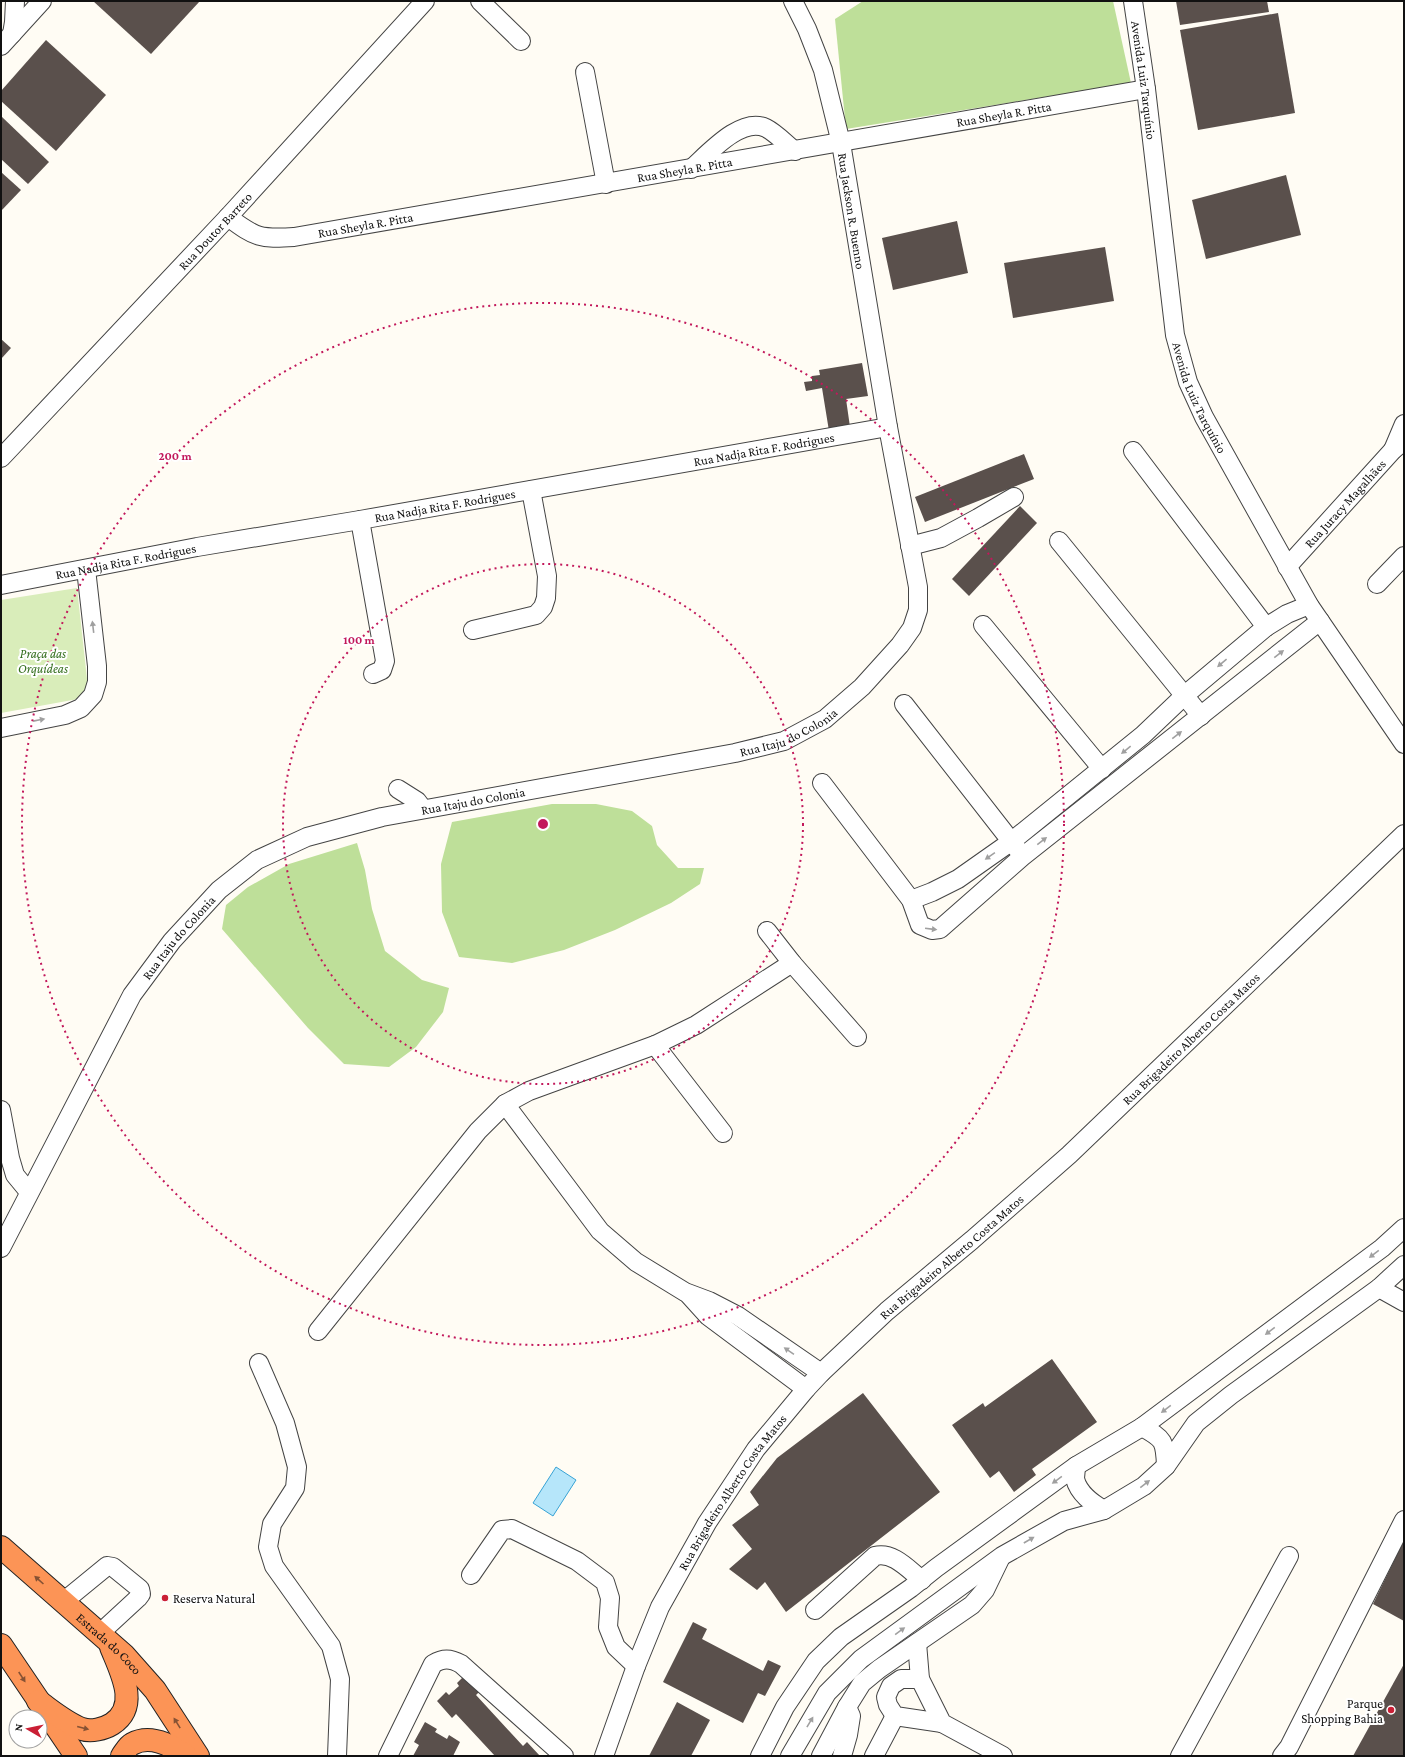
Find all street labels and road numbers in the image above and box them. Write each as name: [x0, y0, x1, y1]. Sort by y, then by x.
street label: Avenida Luiz Tarquínio: [1128, 20, 1159, 141]
street label: Rua Sheyla R. Pitta: [955, 99, 1053, 130]
street label: Rua Jackson R. Buenno: [835, 152, 868, 270]
street label: Rua Sheyla R. Pitta: [636, 154, 733, 185]
street label: Rua Doutor Barreto: [175, 189, 255, 273]
street label: Rua Sheyla R. Pitta: [317, 209, 414, 241]
street label: Avenida Luiz Tarquínio: [1169, 340, 1230, 456]
street label: Rua Nadja Rita F. Rodrigues: [692, 430, 836, 469]
street label: Rua Juracy Magalhães: [1301, 456, 1389, 551]
street label: Rua Nadja Rita F. Rodrigues: [373, 486, 517, 525]
street label: Rua Nadja Rita F. Rodrigues: [54, 540, 197, 582]
street label: Rua Itaju do Colonia: [738, 705, 840, 760]
street label: Rua Itaju do Colonia: [420, 784, 526, 818]
street label: Rua Itaju do Colonia: [139, 892, 218, 983]
street label: Rua Brigadeiro Alberto Costa Matos: [1119, 970, 1263, 1108]
street label: Rua Brigadeiro Alberto Costa Matos: [876, 1191, 1027, 1322]
street label: Rua Brigadeiro Alberto Costa Matos: [675, 1411, 790, 1573]
street label: Estrada do Coco: [73, 1610, 145, 1678]

